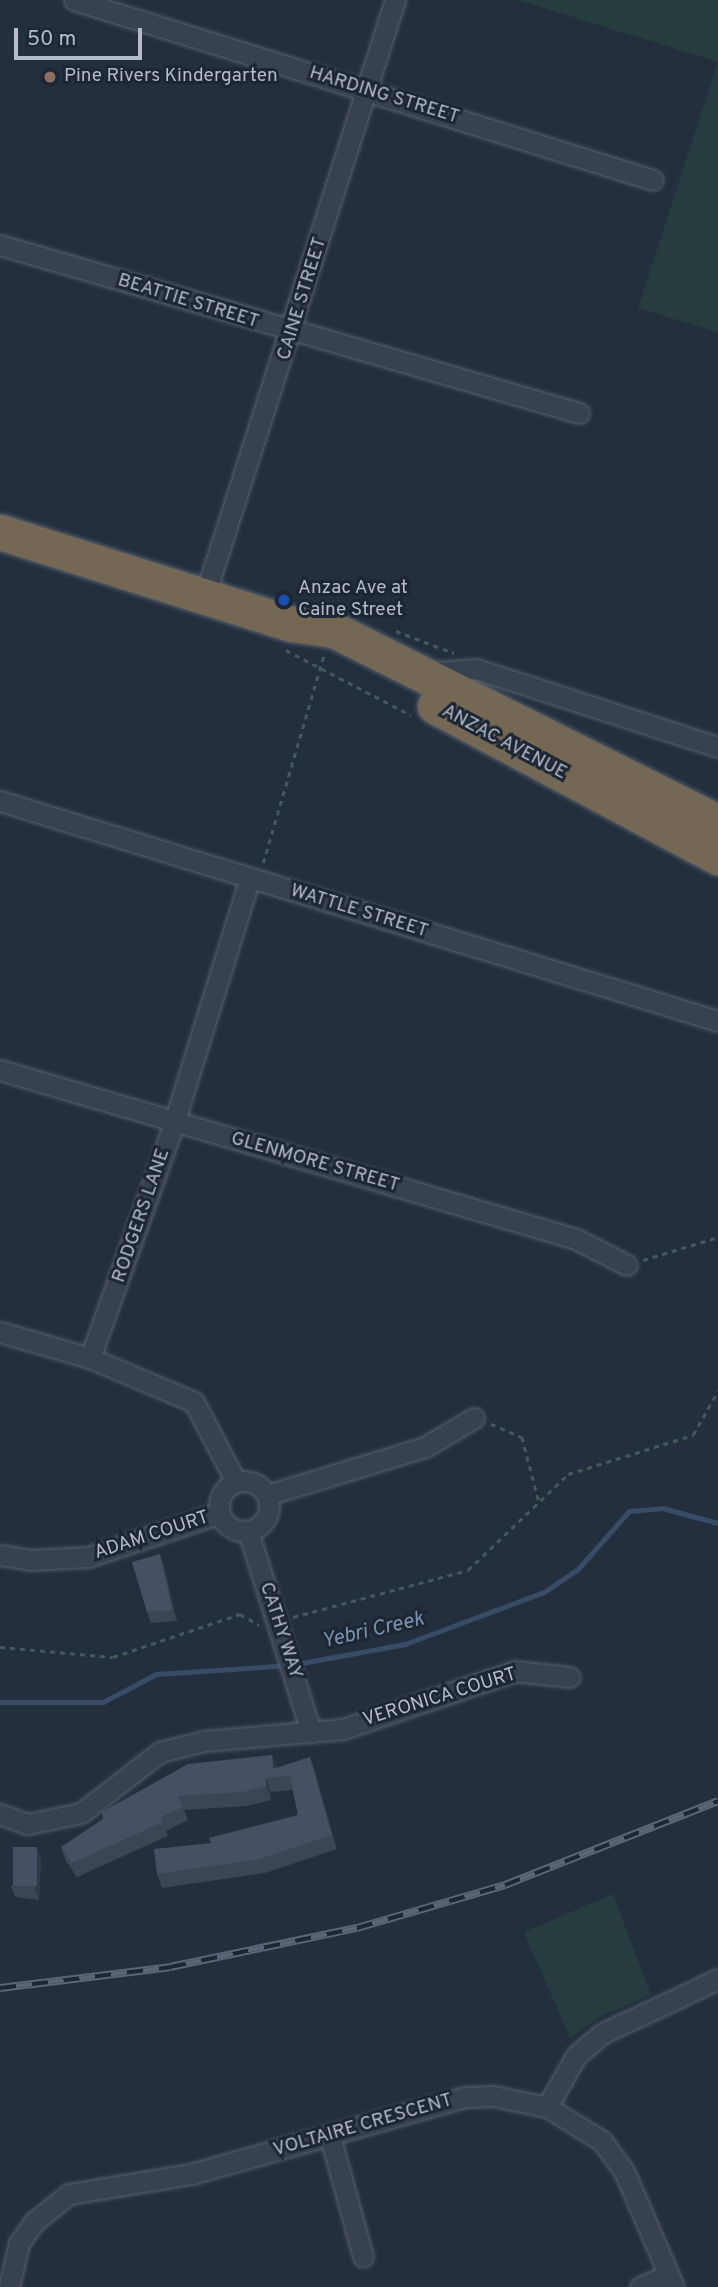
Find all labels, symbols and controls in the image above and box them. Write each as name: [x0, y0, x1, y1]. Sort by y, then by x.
scale bar: [18, 14, 145, 58]
text: 50 m: [27, 26, 76, 53]
street label: HARDING STREET: [306, 62, 462, 130]
place label: Pine Rivers Kindergarten: [64, 66, 278, 88]
marker: Pine Rivers Kindergarten: [42, 69, 58, 85]
street label: CAINE STREET: [273, 235, 333, 363]
street label: BEATTIE STREET: [115, 270, 261, 334]
place label: Anzac Ave at Caine Street: [298, 578, 409, 622]
marker: Anzac Ave at Caine Street: [276, 592, 292, 608]
street label: ANZAC AVENUE: [437, 700, 571, 786]
street label: WATTLE STREET: [287, 880, 431, 944]
street label: GLENMORE STREET: [228, 1128, 402, 1198]
street label: RODGERS LANE: [108, 1146, 176, 1286]
street label: ADAM COURT: [92, 1507, 212, 1565]
street label: CATHY WAY: [253, 1579, 307, 1683]
water label: Yebri Creek: [320, 1607, 426, 1655]
street label: VERONICA COURT: [360, 1664, 520, 1732]
street label: VOLTAIRE CRESCENT: [271, 2090, 455, 2162]

